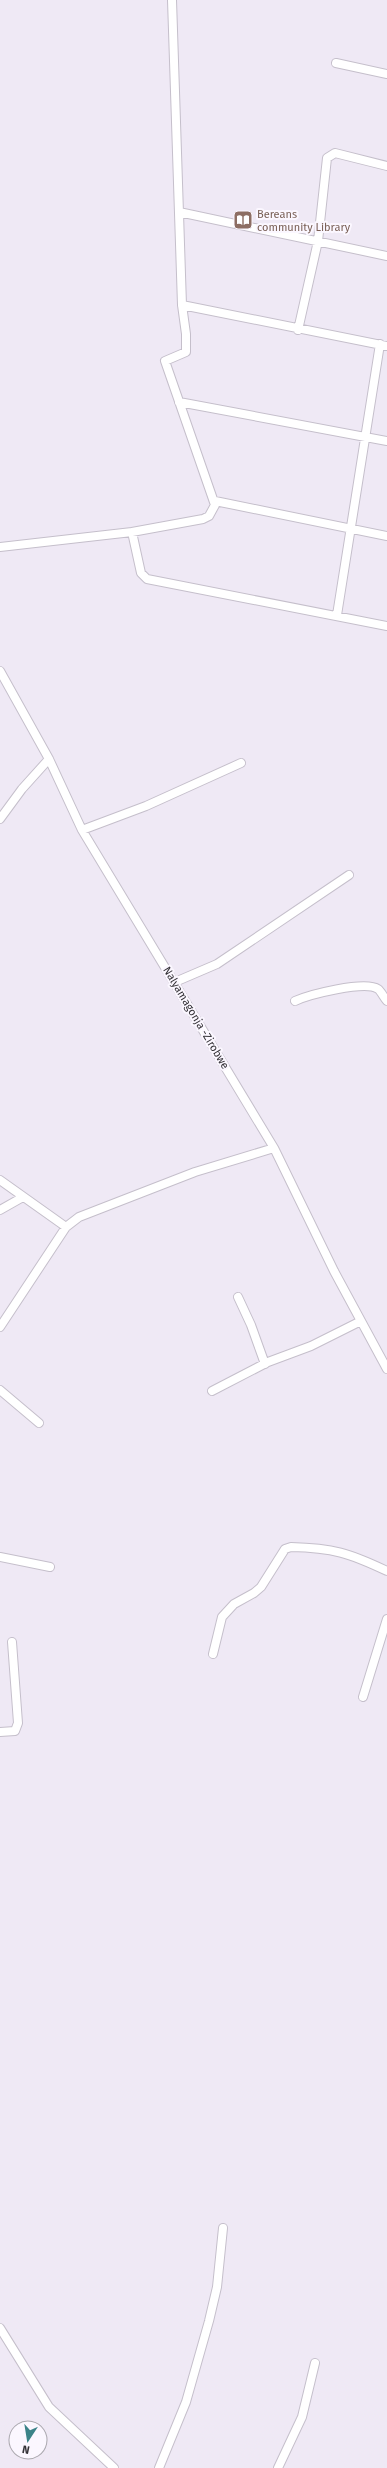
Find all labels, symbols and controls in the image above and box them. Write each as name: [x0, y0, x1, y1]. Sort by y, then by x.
place label: Bereans community Library: [257, 208, 351, 234]
library icon: Bereans community Library: [232, 209, 254, 231]
street label: Nalyamagonja -Zirobwe: [160, 964, 232, 1072]
north arrow: [8, 2420, 48, 2460]
text: N: [21, 2442, 31, 2456]

